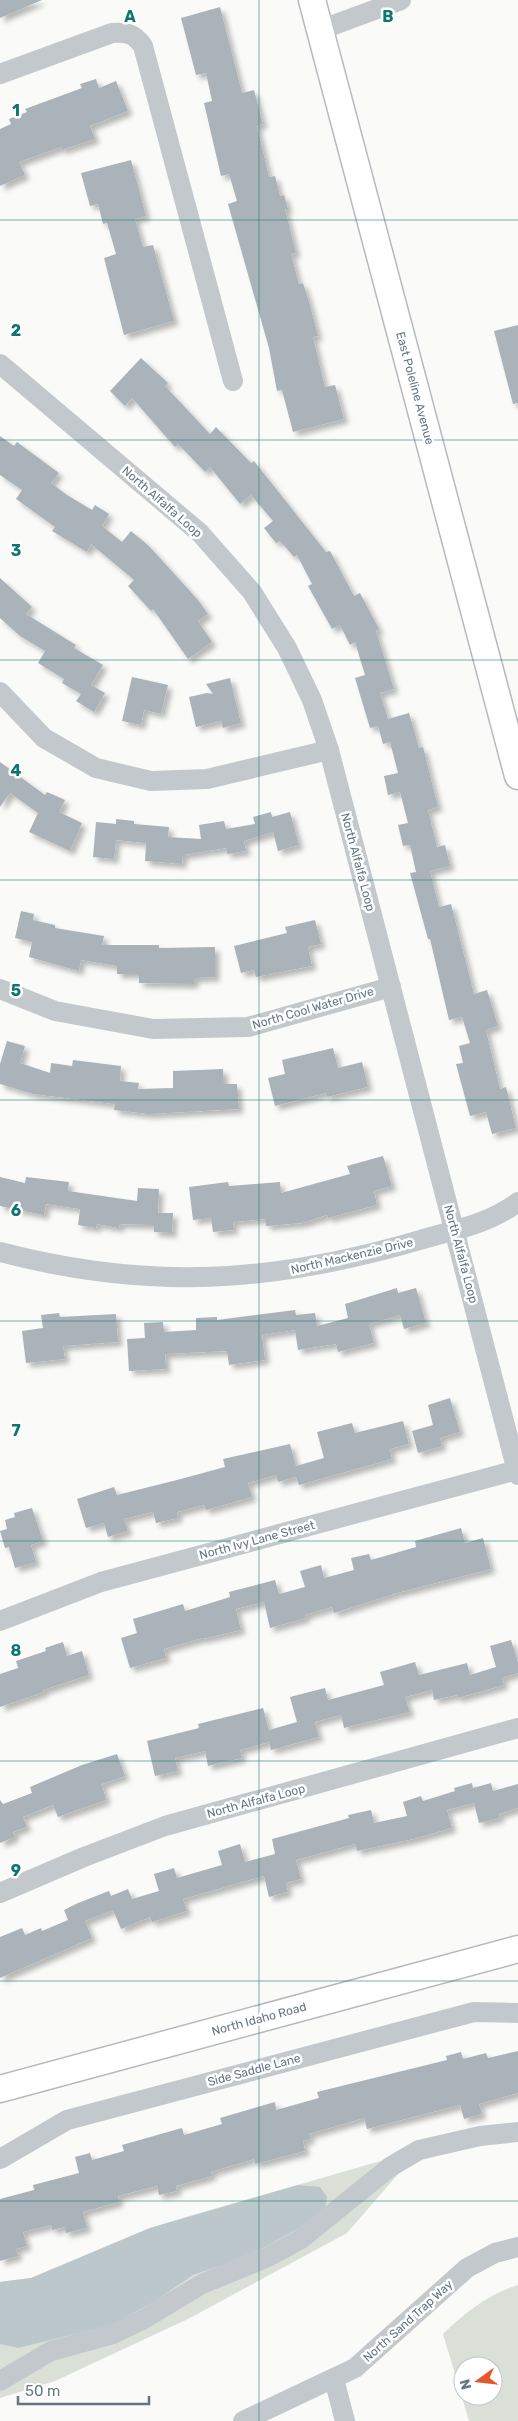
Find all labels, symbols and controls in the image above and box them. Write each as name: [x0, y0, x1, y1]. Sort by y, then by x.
text: A: [124, 7, 136, 26]
text: B: [382, 7, 394, 26]
text: 1: [12, 101, 20, 120]
text: 2: [11, 321, 21, 340]
street label: East Poleline Avenue: [393, 330, 437, 446]
street label: North Alfalfa Loop: [119, 464, 205, 540]
text: 3: [11, 541, 21, 560]
text: 4: [11, 761, 22, 780]
street label: North Alfalfa Loop: [338, 811, 378, 913]
text: 5: [11, 981, 21, 1000]
street label: North Cool Water Drive: [251, 984, 376, 1032]
text: 6: [11, 1201, 21, 1220]
street label: North Alfalfa Loop: [441, 1203, 481, 1305]
street label: North Mackenzie Drive: [290, 1235, 415, 1277]
text: 7: [11, 1421, 21, 1440]
street label: North Ivy Lane Street: [198, 1518, 317, 1562]
text: 8: [11, 1641, 22, 1660]
street label: North Alfalfa Loop: [205, 1781, 307, 1821]
text: 9: [11, 1861, 21, 1880]
street label: North Idaho Road: [210, 2000, 308, 2038]
street label: Side Saddle Lane: [206, 2051, 302, 2089]
street label: North Sand Trap Way: [360, 2277, 456, 2365]
north arrow: [453, 2356, 503, 2406]
scale bar: [18, 2374, 149, 2406]
text: N: [456, 2377, 475, 2391]
text: 50 m: [25, 2382, 60, 2400]

